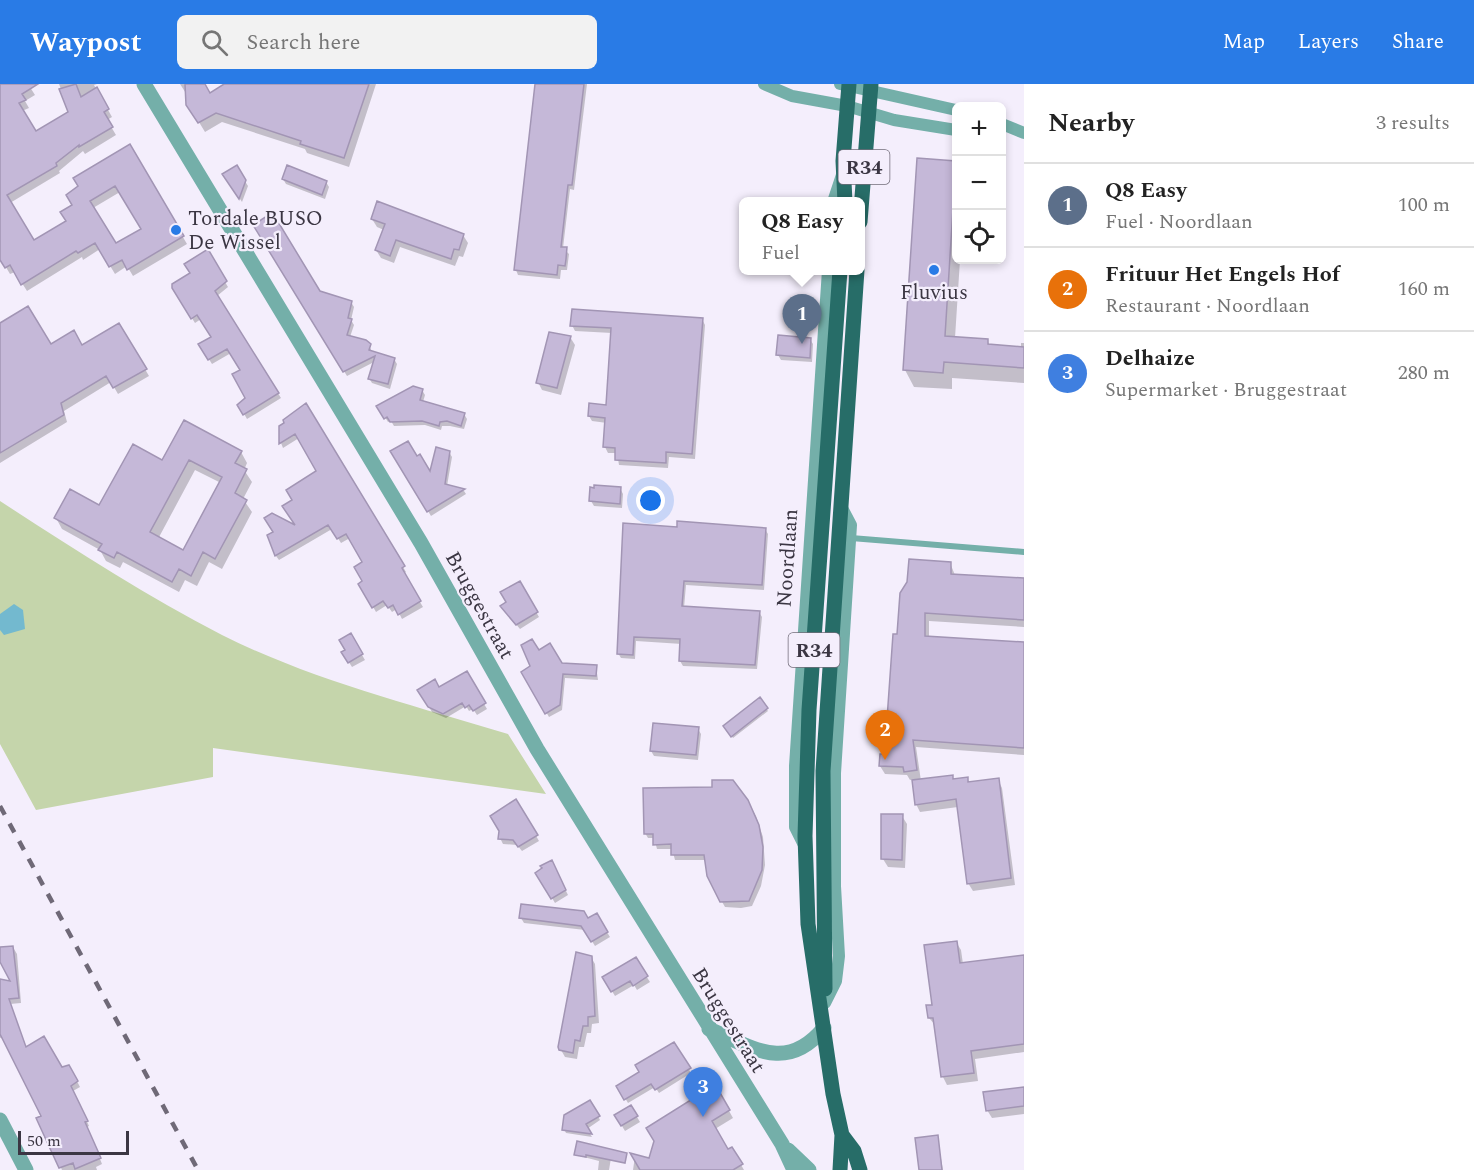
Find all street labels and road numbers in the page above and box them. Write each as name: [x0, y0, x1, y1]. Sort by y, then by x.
road number: R34: [838, 150, 890, 184]
street label: Noordlaan: [769, 508, 807, 608]
street label: Bruggestraat: [436, 545, 522, 665]
road number: R34: [788, 633, 840, 667]
street label: Bruggestraat: [683, 961, 773, 1080]

